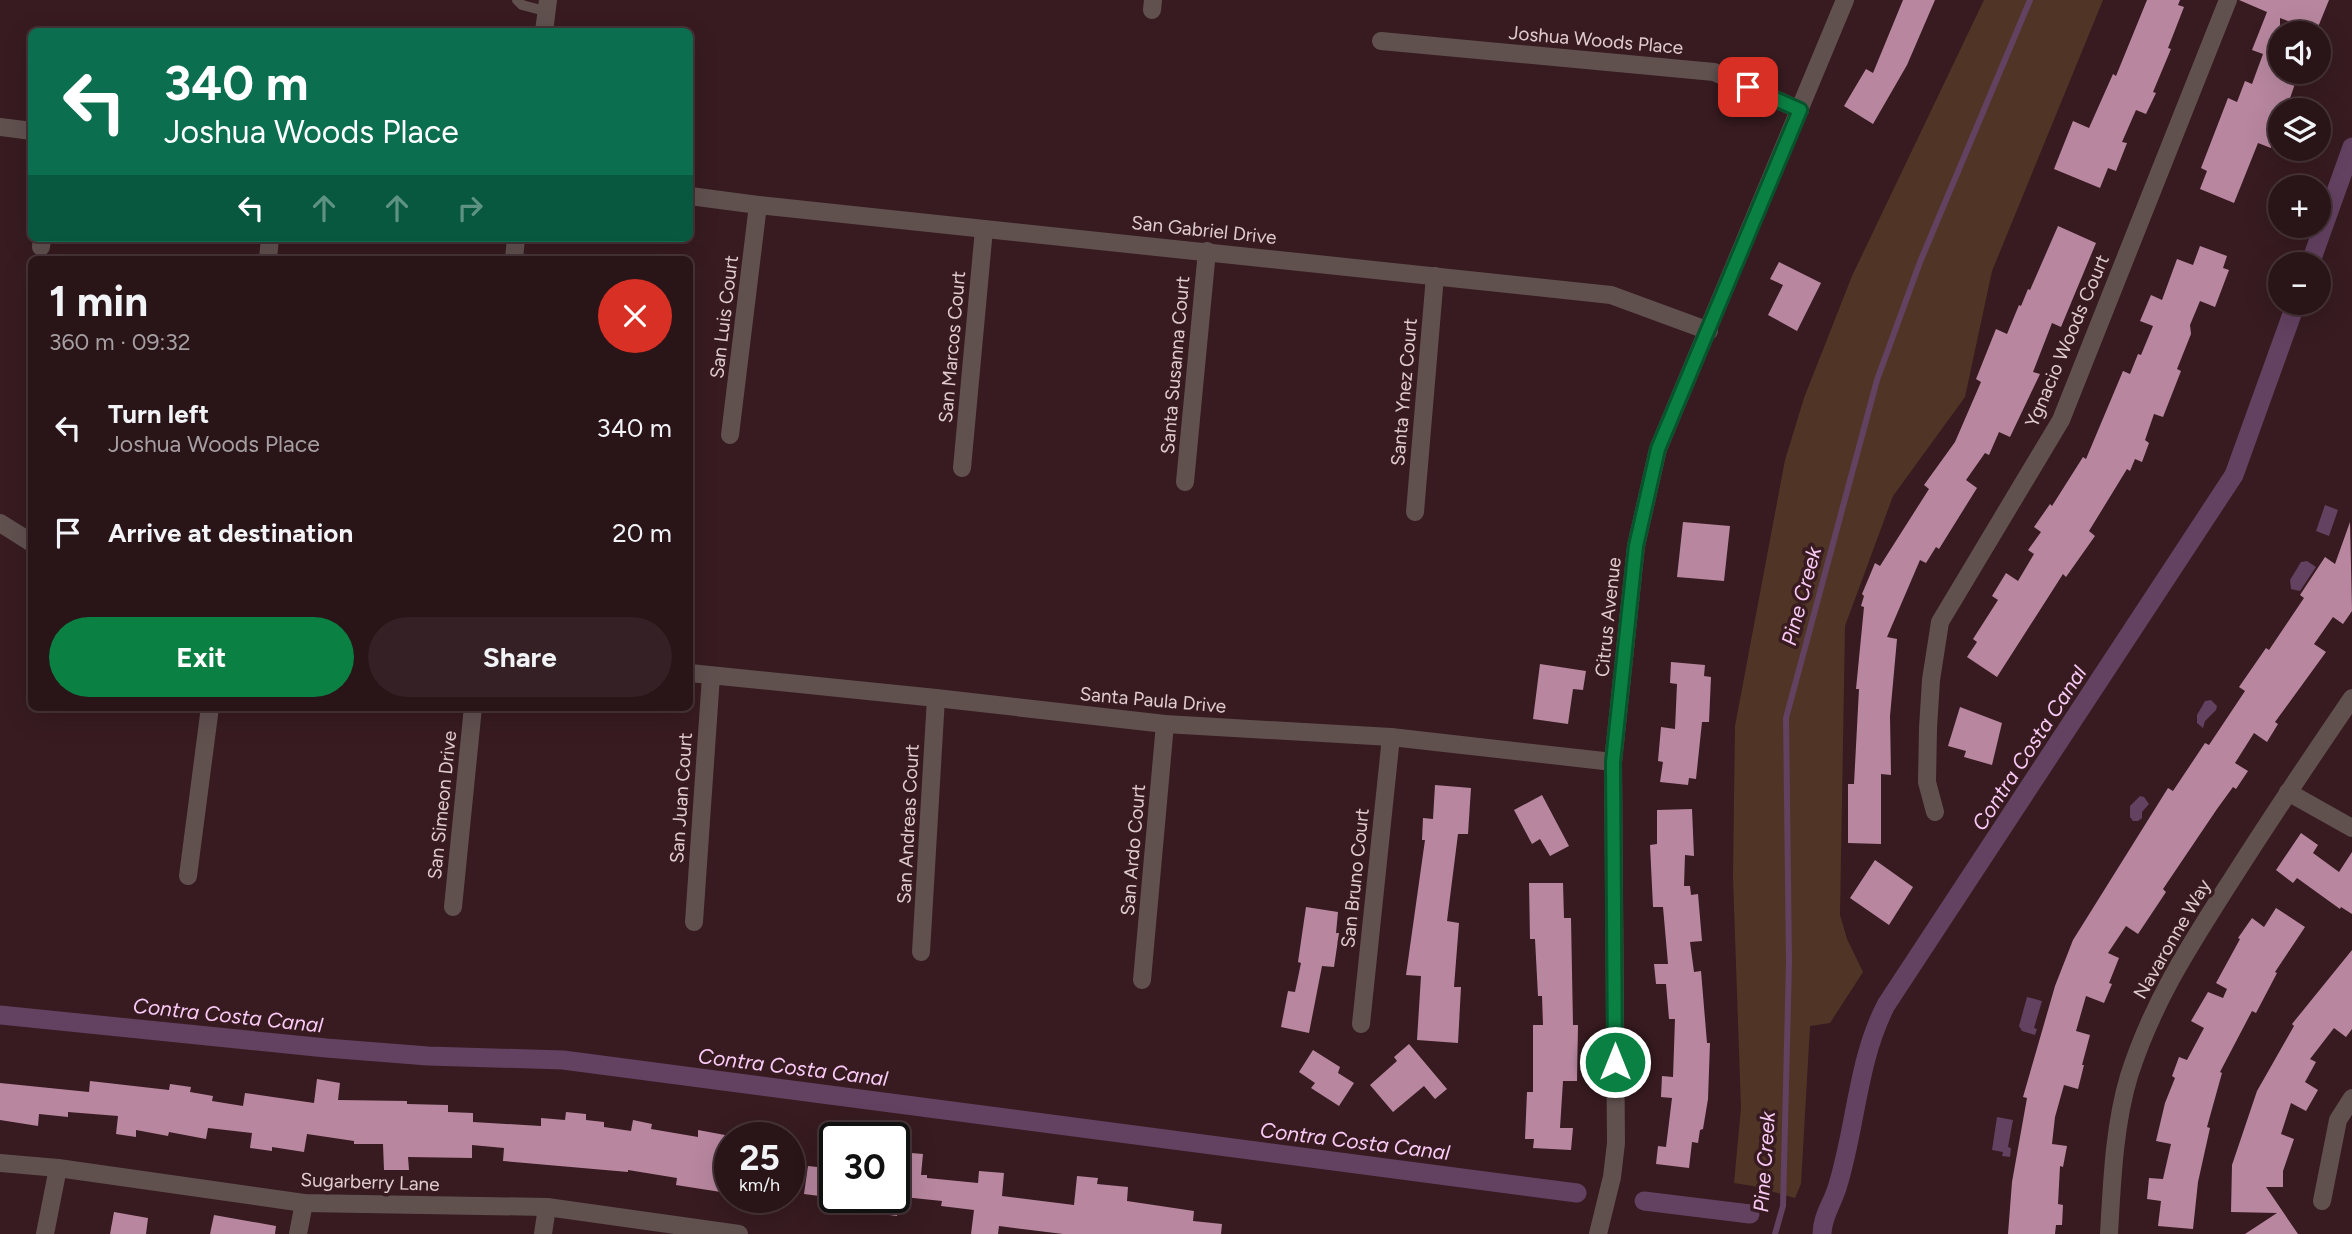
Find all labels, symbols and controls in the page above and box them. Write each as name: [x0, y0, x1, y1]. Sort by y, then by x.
street label: Joshua Woods Place: [1508, 21, 1684, 59]
map controls: [2268, 21, 2331, 315]
button: sound: [2268, 21, 2331, 84]
text: 340 m: [164, 53, 308, 112]
icon: left: [49, 56, 140, 147]
pin: [1718, 57, 1778, 117]
icon: arrive: [1729, 68, 1767, 106]
button: layers: [2268, 98, 2331, 161]
text: Joshua Woods Place: [164, 113, 459, 151]
button: +: [2268, 175, 2331, 238]
icon: left: [232, 189, 270, 227]
icon: ahead: [305, 189, 343, 227]
icon: ahead: [378, 189, 416, 227]
icon: right: [451, 189, 489, 227]
street label: San Gabriel Drive: [1130, 211, 1278, 249]
street label: Ygnacio Woods Court: [2020, 251, 2114, 431]
button: −: [2268, 252, 2331, 315]
street label: San Luis Court: [705, 254, 743, 380]
street label: San Marcos Court: [934, 270, 970, 424]
street label: Santa Susanna Court: [1156, 275, 1194, 455]
text: 1 min: [49, 276, 148, 327]
button: close: [598, 279, 672, 353]
street label: Santa Ynez Court: [1386, 317, 1422, 467]
text: 360 m · 09:32: [49, 328, 191, 356]
text: Turn left: [108, 398, 209, 430]
icon: left: [49, 409, 87, 447]
text: 340 m: [596, 412, 672, 444]
text: Joshua Woods Place: [108, 430, 320, 458]
icon: arrive: [49, 514, 87, 552]
text: Arrive at destination: [108, 517, 353, 549]
text: 20 m: [612, 517, 672, 549]
water label: Pine Creek: [1776, 543, 1826, 648]
street label: Citrus Avenue: [1590, 556, 1626, 678]
button: Exit: [49, 617, 354, 697]
button: Share: [368, 617, 672, 697]
water label: Contra Costa Canal: [1967, 661, 2092, 835]
street label: Santa Paula Drive: [1079, 682, 1227, 718]
street label: San Simeon Drive: [423, 729, 461, 881]
street label: San Juan Court: [665, 732, 697, 864]
street label: San Andreas Court: [892, 743, 924, 905]
street label: San Ardo Court: [1116, 783, 1150, 917]
street label: San Bruno Court: [1336, 807, 1374, 949]
street label: Navaronne Way: [2128, 875, 2216, 1003]
water label: Contra Costa Canal: [132, 993, 325, 1037]
position arrow: [1578, 1025, 1652, 1099]
water label: Contra Costa Canal: [697, 1043, 890, 1091]
water label: Pine Creek: [1748, 1110, 1780, 1213]
water label: Contra Costa Canal: [1259, 1117, 1452, 1165]
speed limit sign: 30: [819, 1122, 910, 1213]
text: 25: [739, 1137, 780, 1179]
street label: Sugarberry Lane: [300, 1168, 440, 1196]
text: km/h: [739, 1174, 780, 1196]

